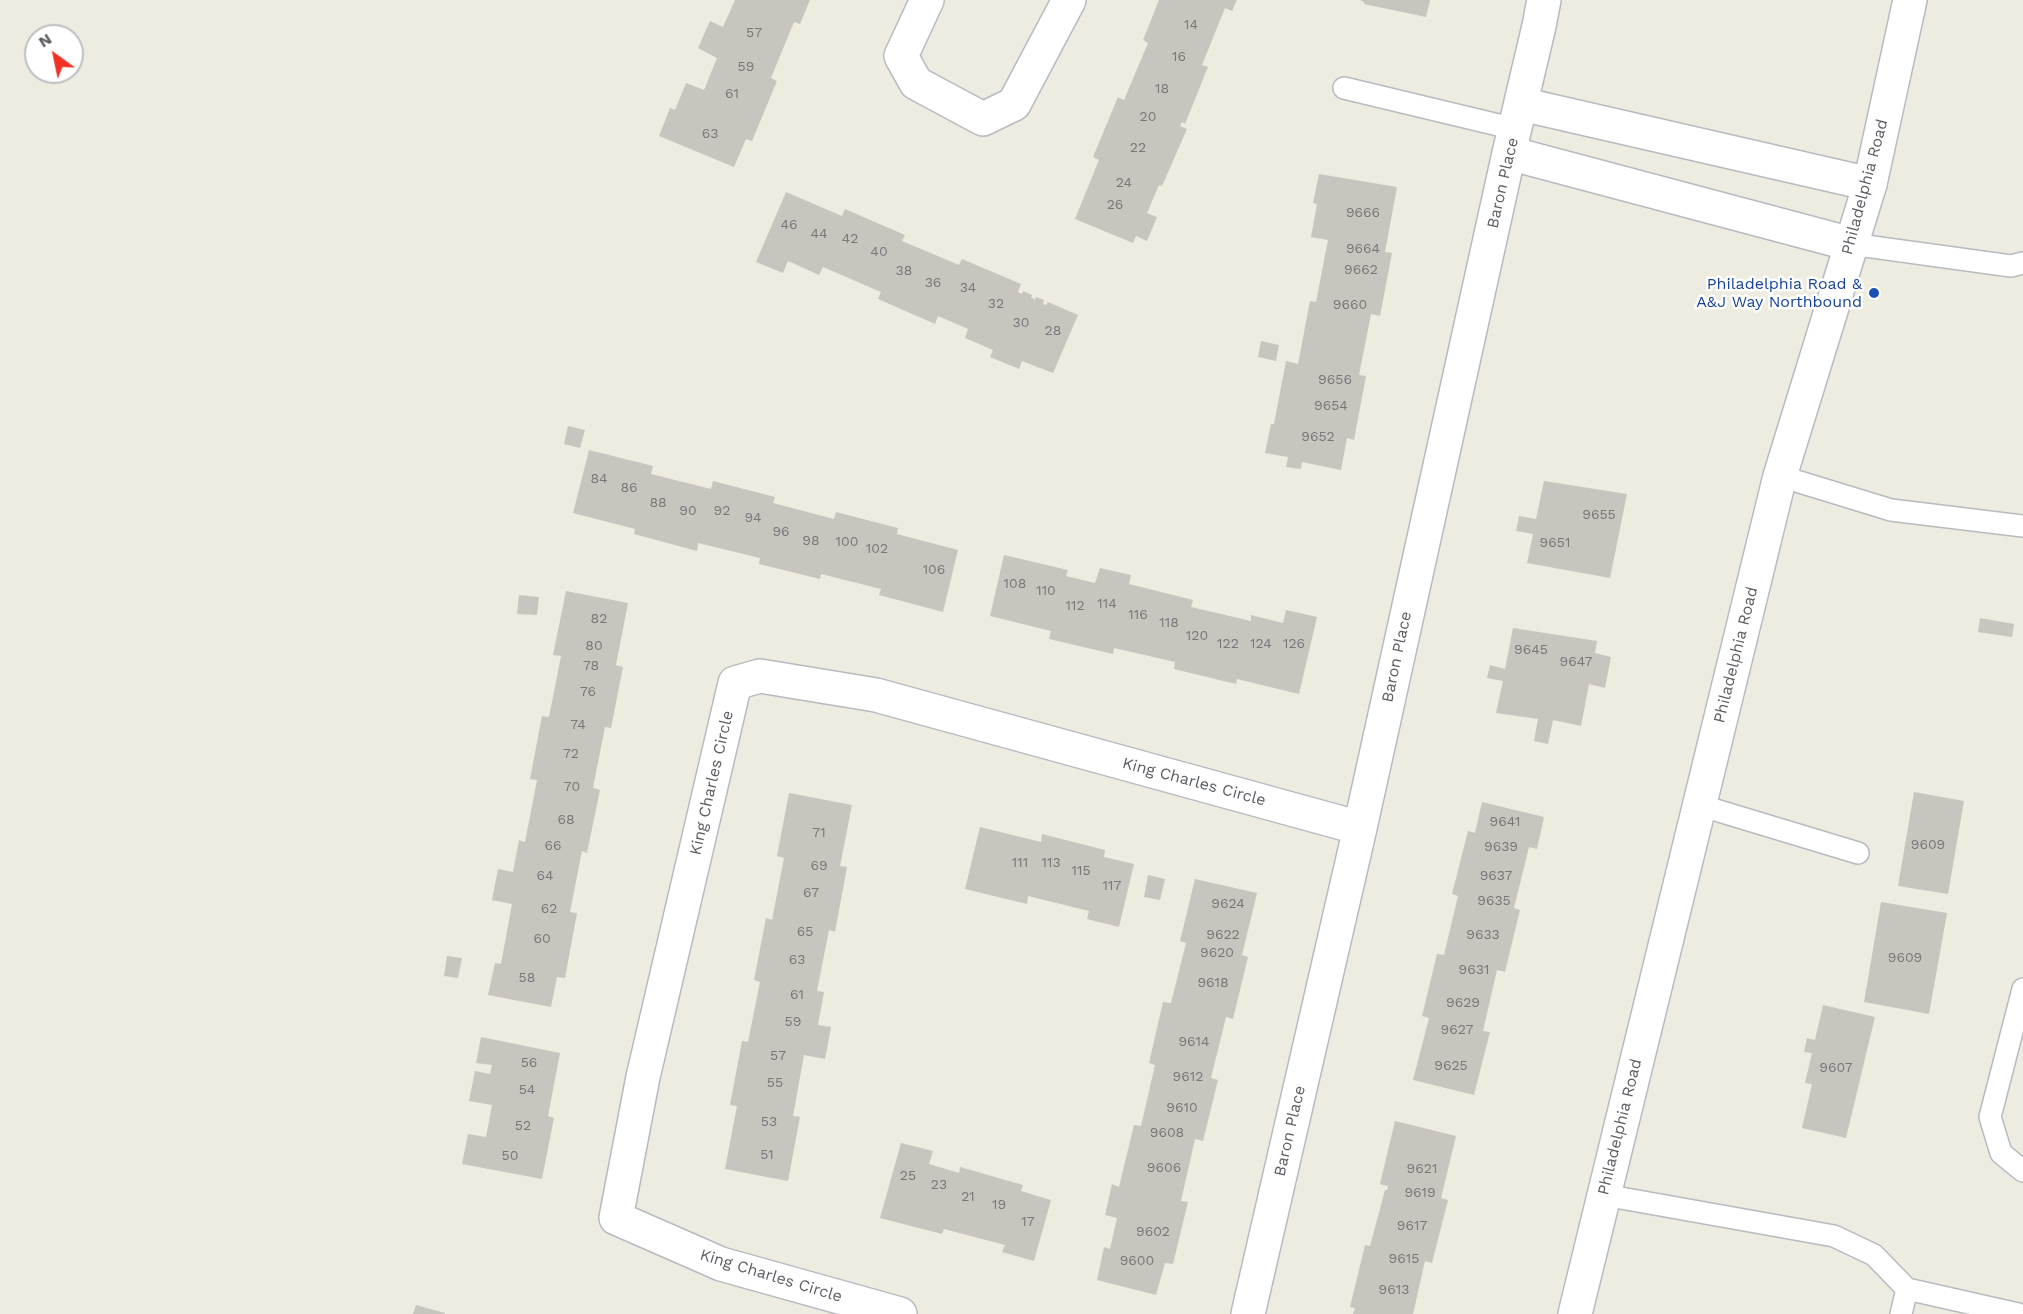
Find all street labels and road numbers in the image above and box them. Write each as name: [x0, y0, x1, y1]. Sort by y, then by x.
street label: Philadelphia Road: [1838, 117, 1892, 257]
street label: Baron Place: [1483, 136, 1523, 230]
street label: Philadelphia Road: [1710, 585, 1762, 725]
street label: Baron Place: [1378, 610, 1416, 704]
street label: King Charles Circle: [686, 709, 738, 857]
street label: King Charles Circle: [1120, 754, 1268, 810]
street label: Philadelphia Road: [1594, 1057, 1646, 1197]
street label: Baron Place: [1270, 1084, 1310, 1178]
street label: King Charles Circle: [698, 1245, 844, 1307]

